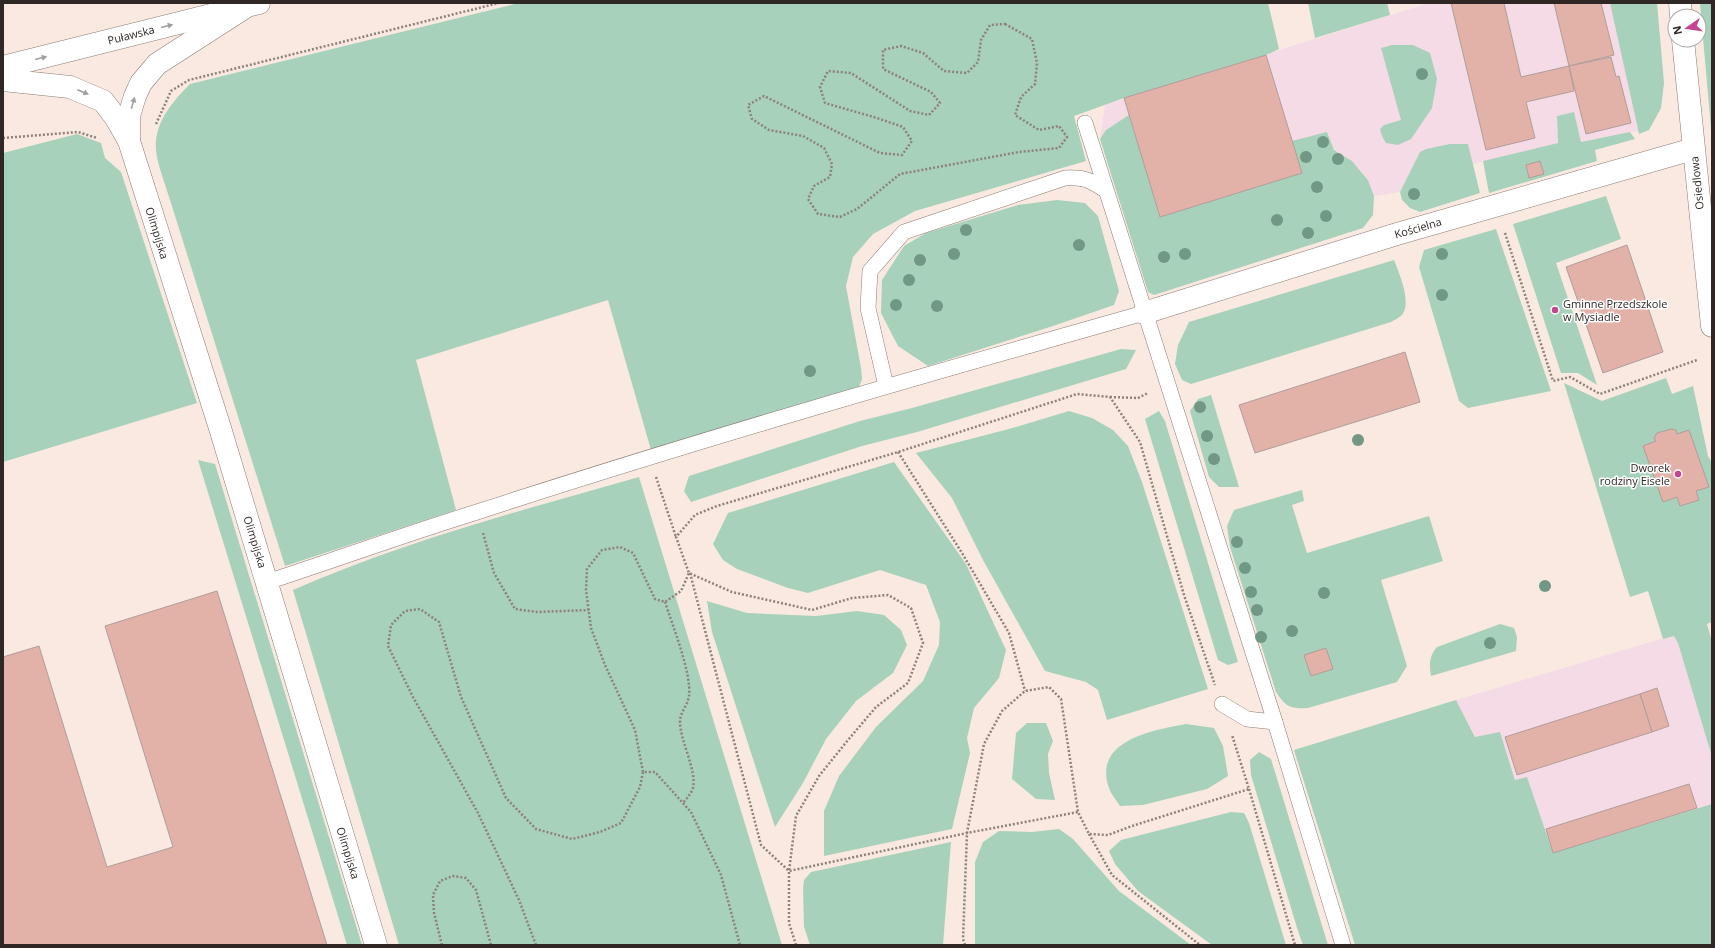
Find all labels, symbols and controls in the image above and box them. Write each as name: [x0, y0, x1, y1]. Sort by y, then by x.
north arrow: [1667, 8, 1707, 48]
street label: Puławska: [106, 21, 156, 48]
one-way arrow: [161, 23, 173, 29]
text: N: [1668, 24, 1685, 36]
one-way arrow: [35, 55, 47, 61]
one-way arrow: [77, 90, 89, 96]
one-way arrow: [130, 97, 136, 109]
street label: Osiedlowa: [1686, 156, 1707, 210]
street label: Olimpijska: [142, 205, 173, 261]
street label: Kościelna: [1393, 214, 1443, 241]
place label: Gminne Przedszkole w Mysiadle: [1563, 296, 1667, 324]
marker: Gminne Przedszkole w Mysiadle: [1550, 305, 1560, 315]
place label: Dworek rodziny Eisele: [1600, 460, 1670, 488]
marker: Dworek rodziny Eisele: [1673, 469, 1683, 479]
street label: Olimpijska: [240, 514, 271, 570]
street label: Olimpijska: [333, 825, 364, 881]

